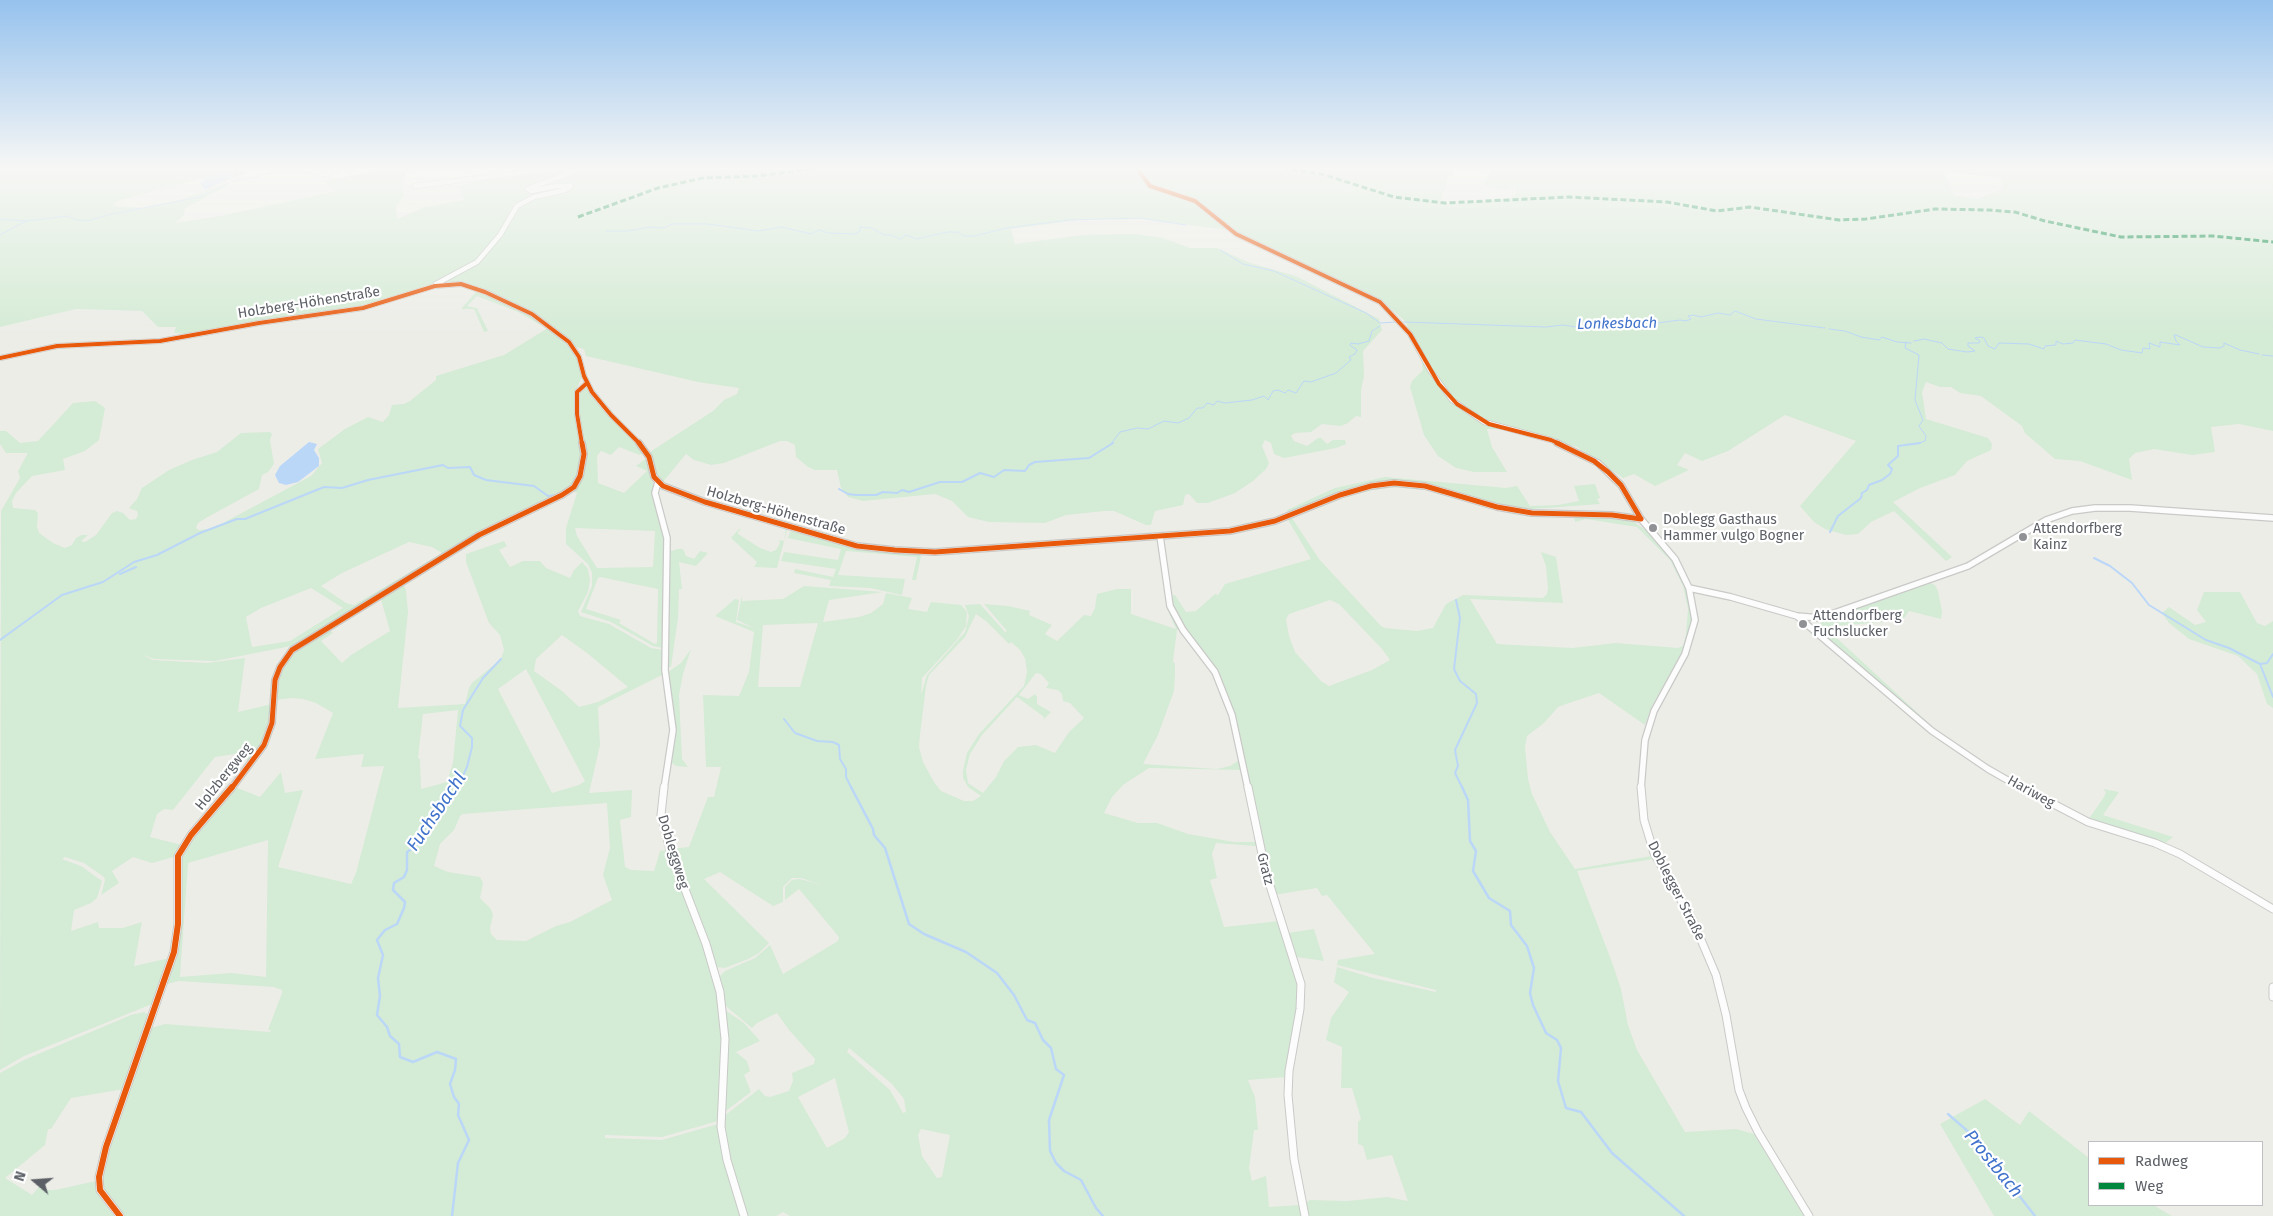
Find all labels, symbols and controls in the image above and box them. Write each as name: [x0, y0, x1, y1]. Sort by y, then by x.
street label: Holzberg-Höhenstraße: [237, 283, 381, 323]
water label: Lonkesbach: [1577, 314, 1657, 334]
street label: Holzberg-Höhenstraße: [705, 483, 847, 539]
place label: Doblegg Gasthaus Hammer vulgo Bogner: [1663, 512, 1804, 544]
place label: Attendorfberg Kainz: [2033, 521, 2122, 554]
marker: Doblegg Gasthaus Hammer vulgo Bogner: [1647, 522, 1659, 534]
marker: Attendorfberg Kainz: [2017, 531, 2029, 543]
place label: Attendorfberg Fuchslucker: [1813, 608, 1902, 640]
marker: Attendorfberg Fuchslucker: [1797, 618, 1809, 630]
street label: Holzbergweg: [192, 740, 256, 814]
water label: Fuchsbachl: [403, 768, 471, 856]
street label: Hariweg: [2004, 772, 2058, 812]
street label: Dobleggweg: [654, 813, 692, 891]
street label: Doblegger Straße: [1644, 838, 1708, 944]
street label: Gratz: [1253, 851, 1277, 887]
water label: Prostbach: [1959, 1126, 2027, 1202]
legend: [2088, 1141, 2263, 1206]
text: Radweg: [2135, 1152, 2188, 1170]
north arrow: [10, 1156, 60, 1206]
text: N: [11, 1169, 30, 1183]
text: Weg: [2135, 1177, 2163, 1195]

